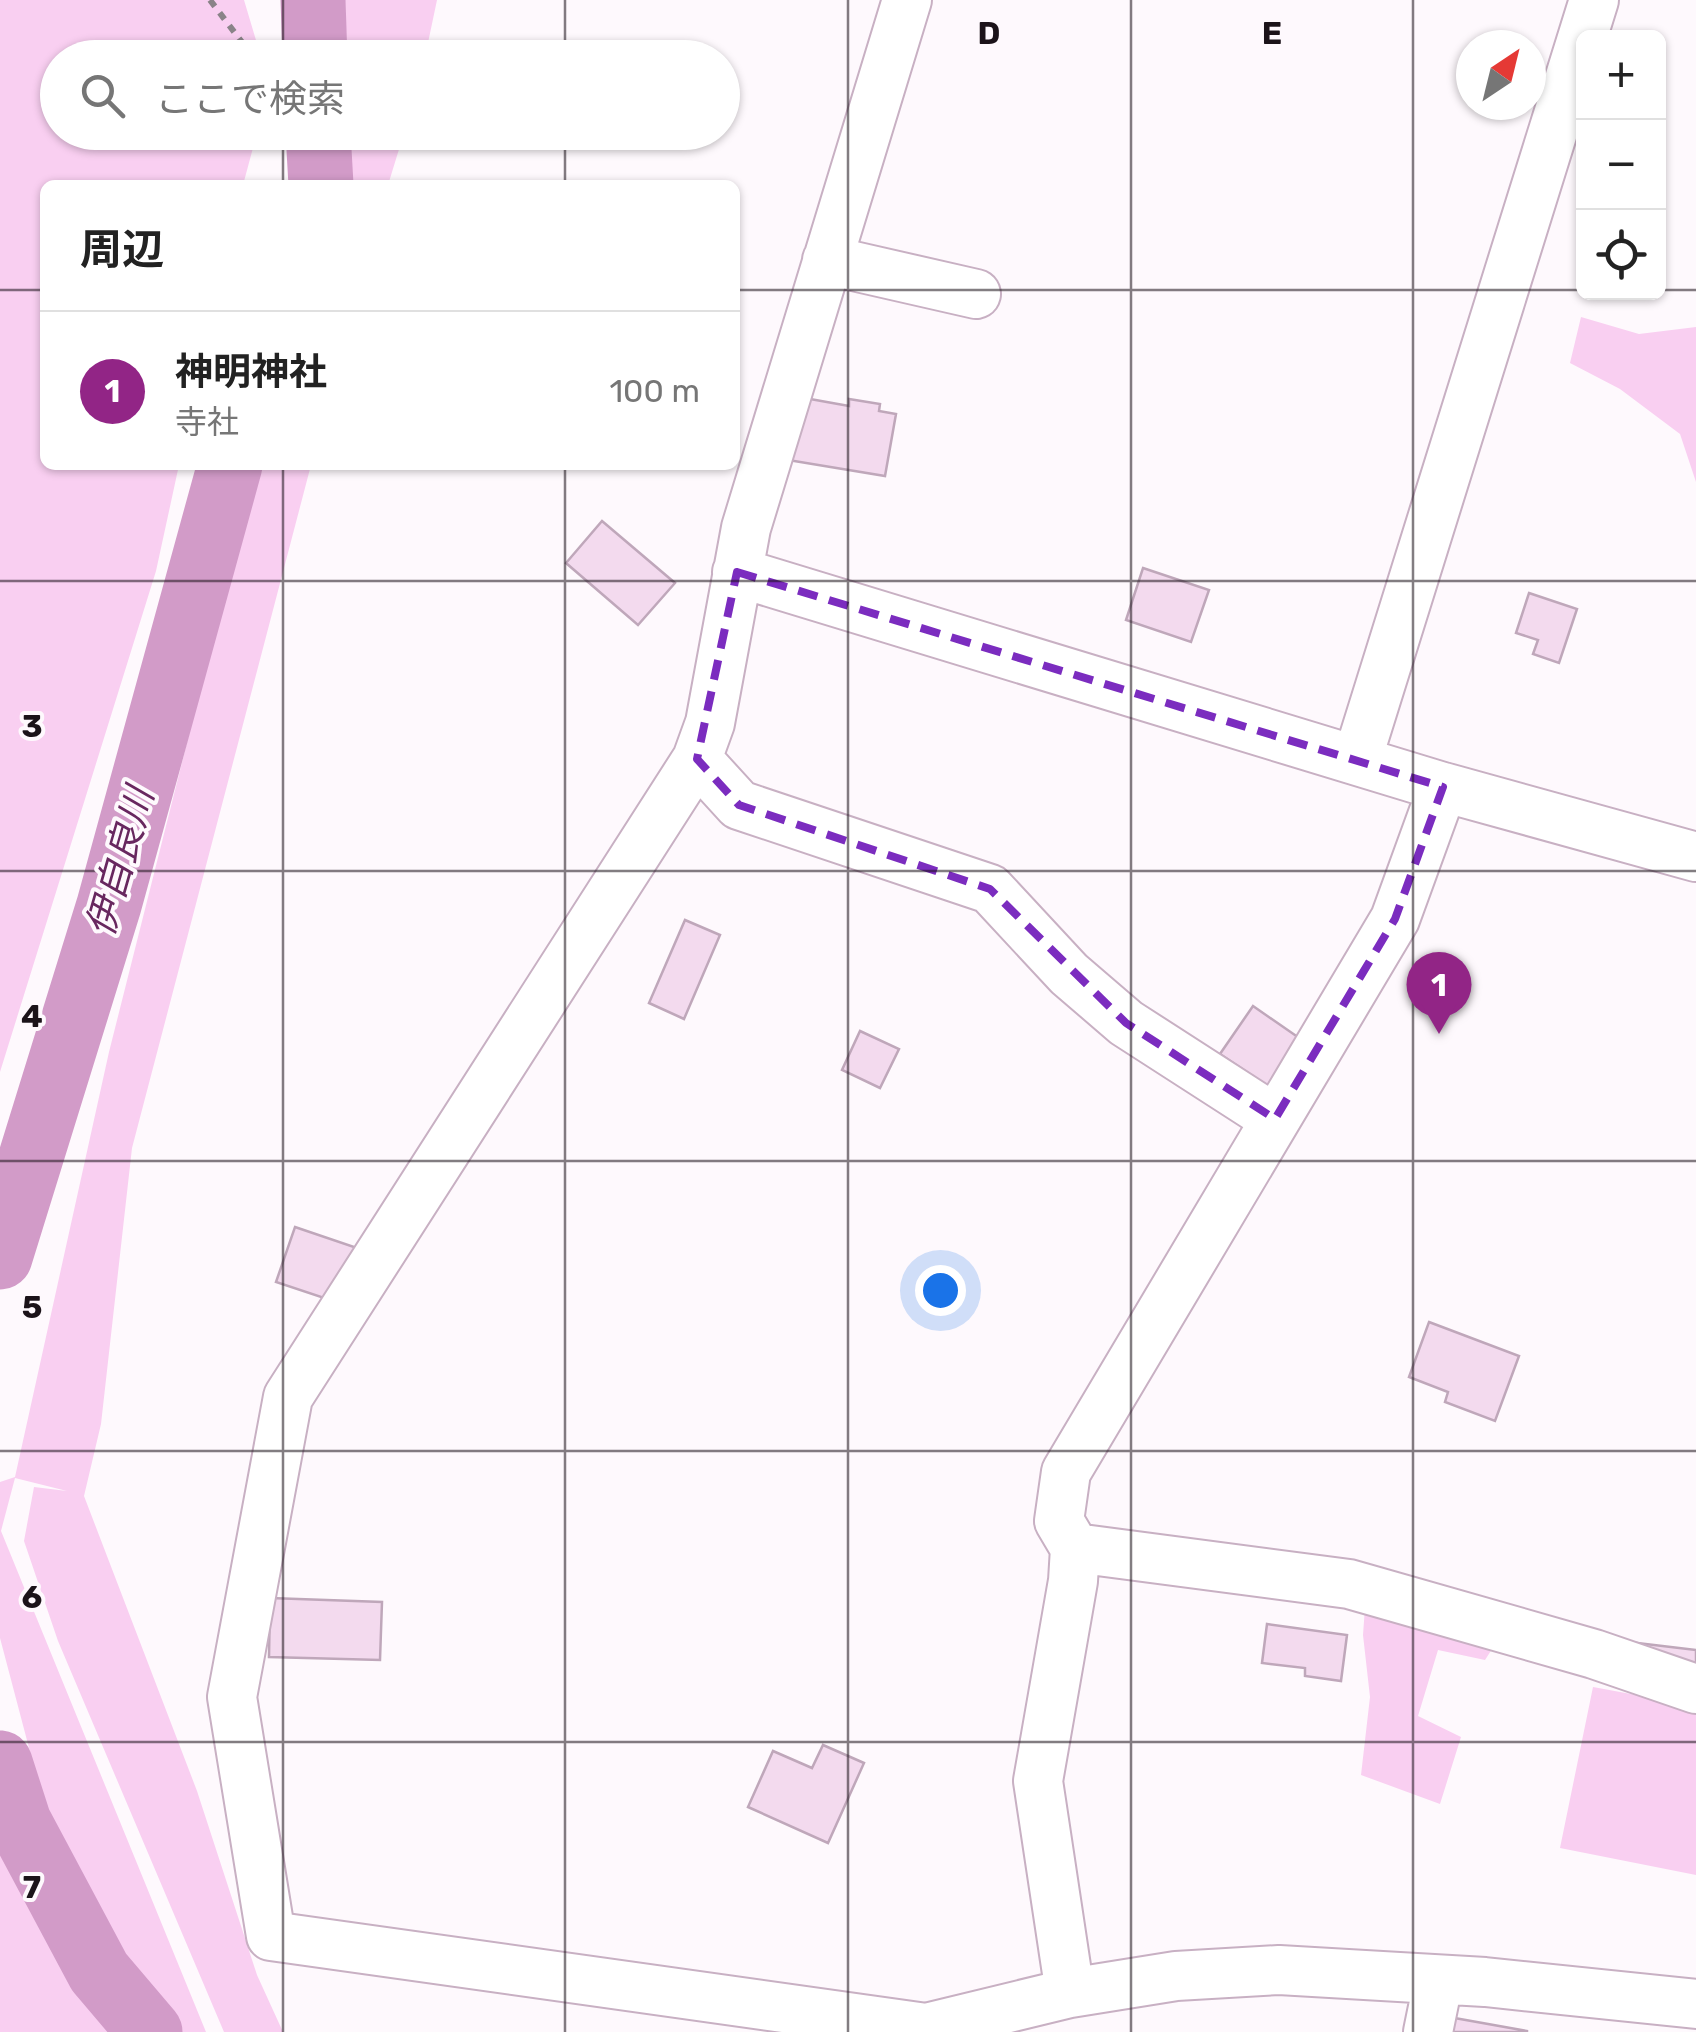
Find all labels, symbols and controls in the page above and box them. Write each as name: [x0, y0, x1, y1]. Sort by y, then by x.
text: D: [978, 14, 1000, 52]
text: E: [1262, 14, 1282, 52]
north arrow: [1456, 30, 1546, 120]
map controls: [1576, 30, 1666, 300]
button: +: [1576, 30, 1666, 120]
search box: [40, 40, 740, 150]
icon: search: [75, 68, 130, 123]
text: ここで検索: [155, 76, 345, 122]
button: −: [1576, 120, 1666, 210]
button: locate: [1576, 210, 1666, 300]
text: 周辺: [80, 225, 164, 275]
text: 神明神社: [175, 349, 327, 395]
text: 1: [105, 372, 120, 410]
text: 100 m: [609, 372, 700, 410]
text: 寺社: [175, 403, 239, 441]
text: 3: [21, 707, 43, 745]
water label: 伊自良川: [77, 779, 164, 941]
pin: 1: [1406, 952, 1472, 1034]
text: 4: [21, 997, 43, 1035]
your location: [915, 1265, 966, 1316]
text: 5: [22, 1288, 42, 1326]
text: 6: [22, 1578, 42, 1616]
text: 7: [23, 1868, 41, 1906]

